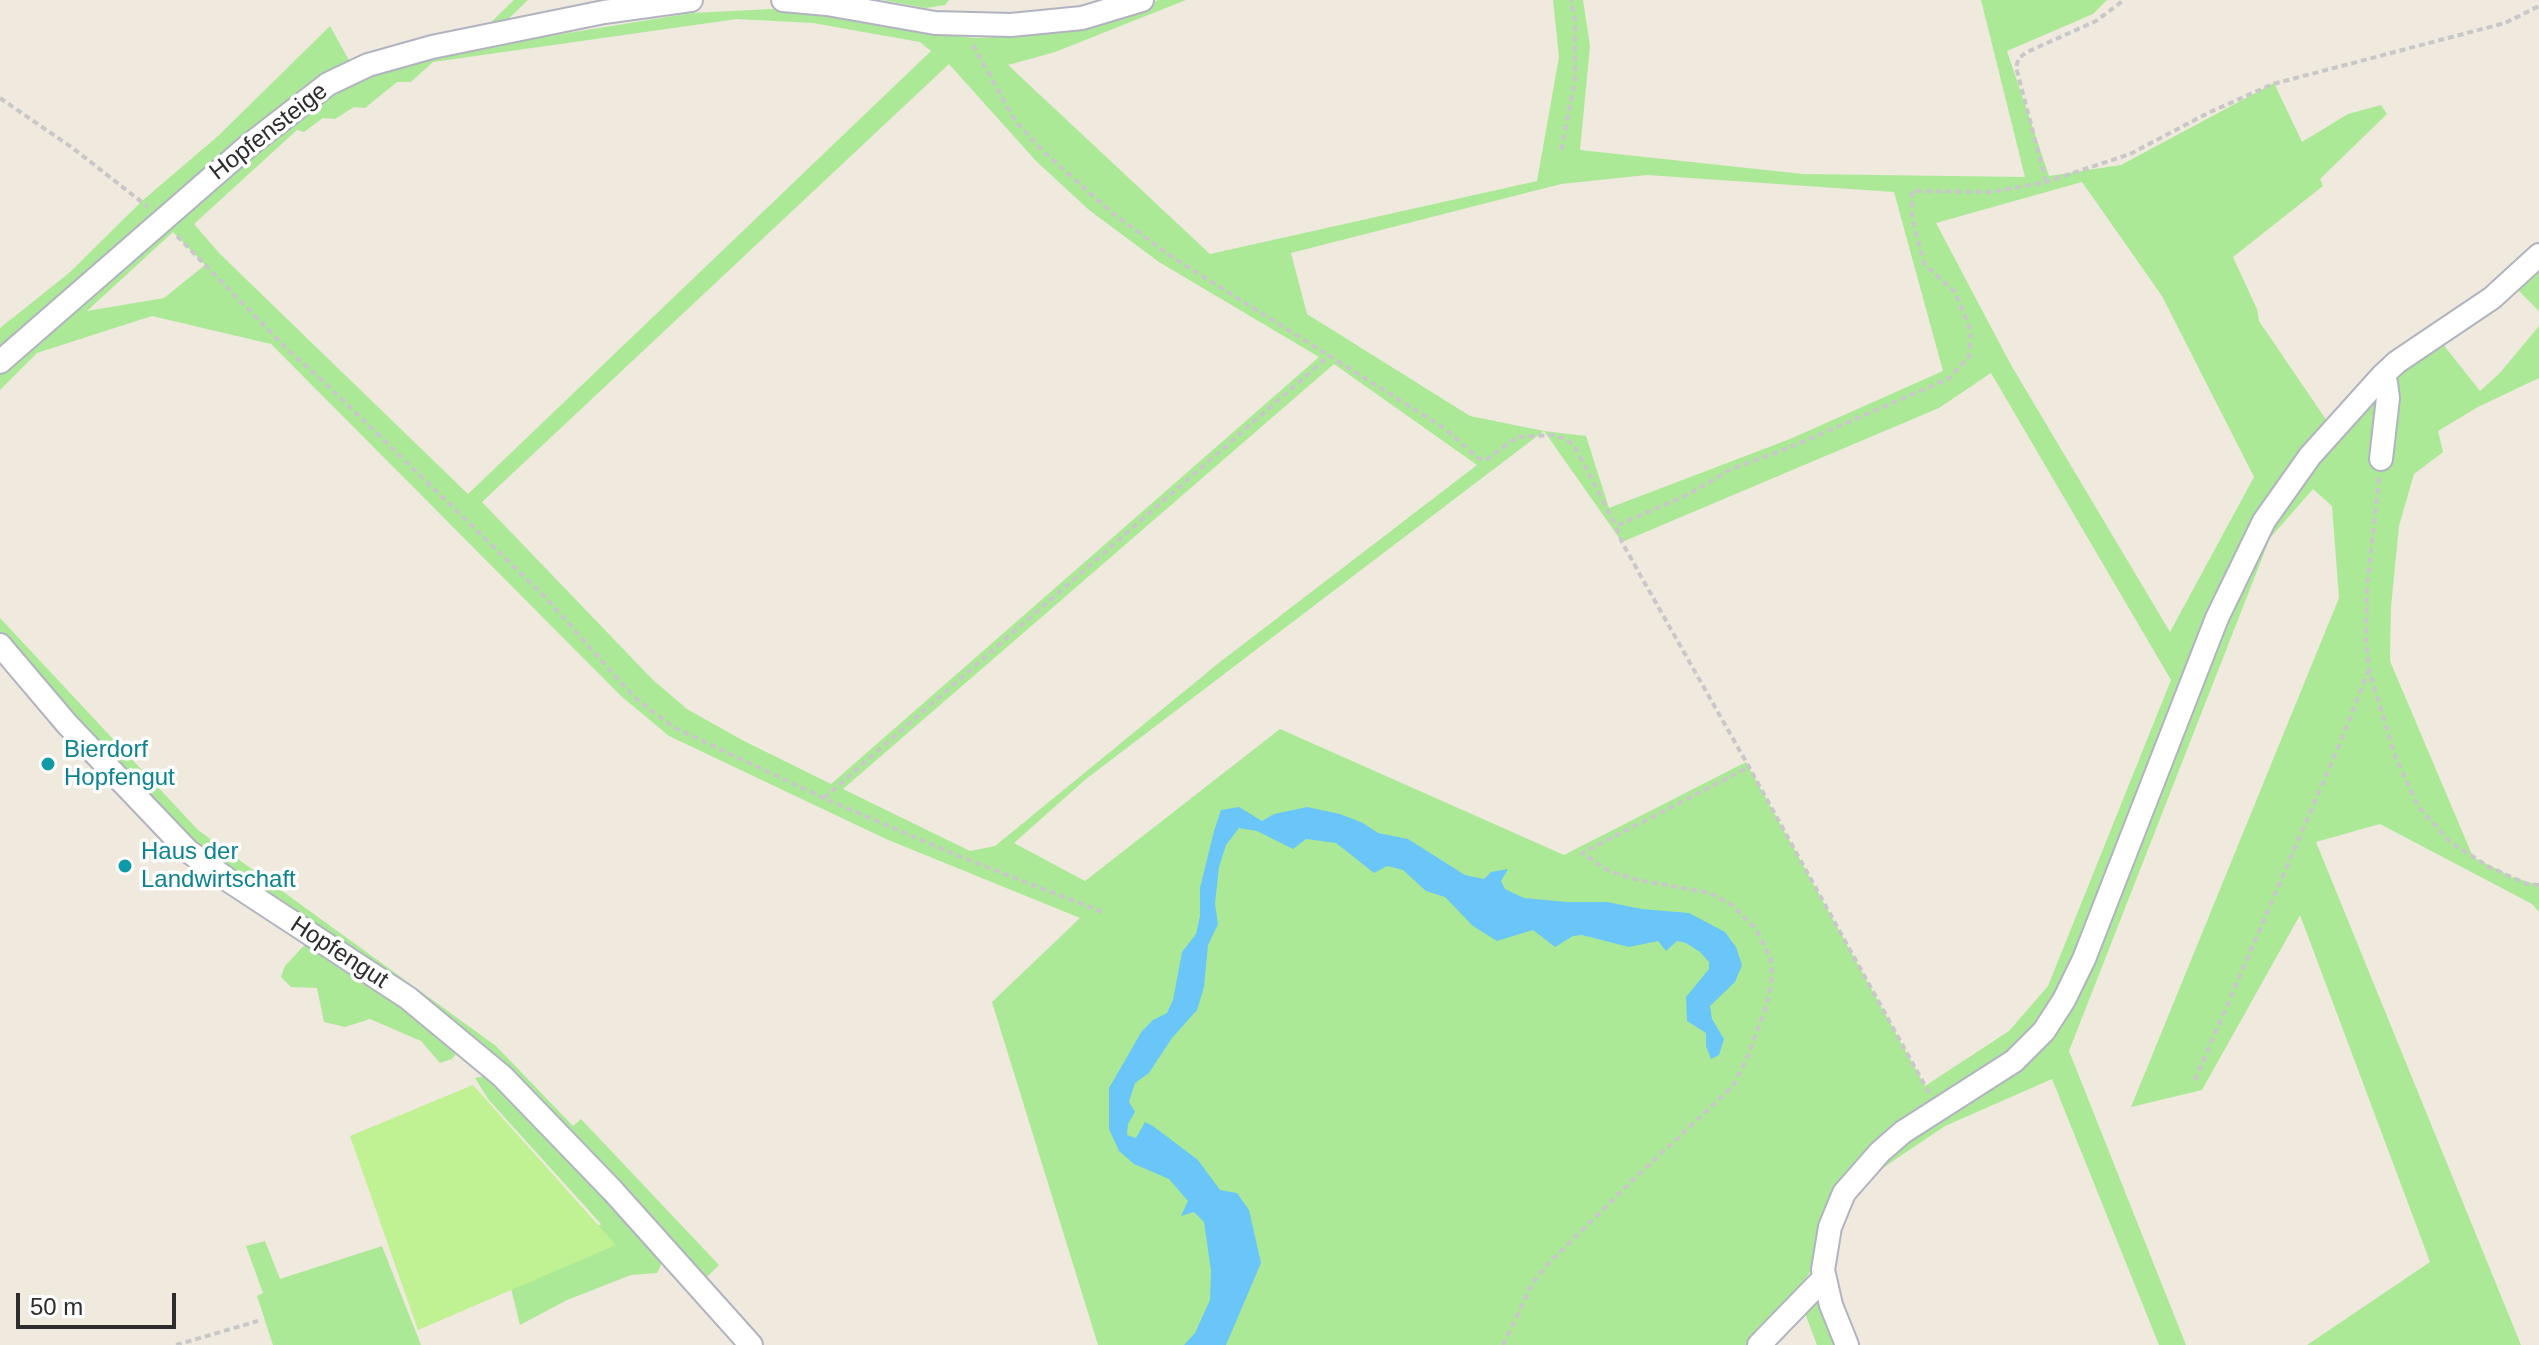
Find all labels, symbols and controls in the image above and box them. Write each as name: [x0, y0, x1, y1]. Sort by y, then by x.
street label: Hopfensteige: [204, 77, 334, 187]
place label: Bierdorf Hopfengut: [64, 736, 175, 792]
marker: Bierdorf Hopfengut: [39, 755, 57, 773]
place label: Haus der Landwirtschaft: [141, 838, 296, 894]
marker: Haus der Landwirtschaft: [116, 857, 134, 875]
street label: Hopfengut: [285, 911, 393, 995]
scale bar: [20, 1277, 180, 1327]
text: 50 m: [30, 1293, 83, 1320]

